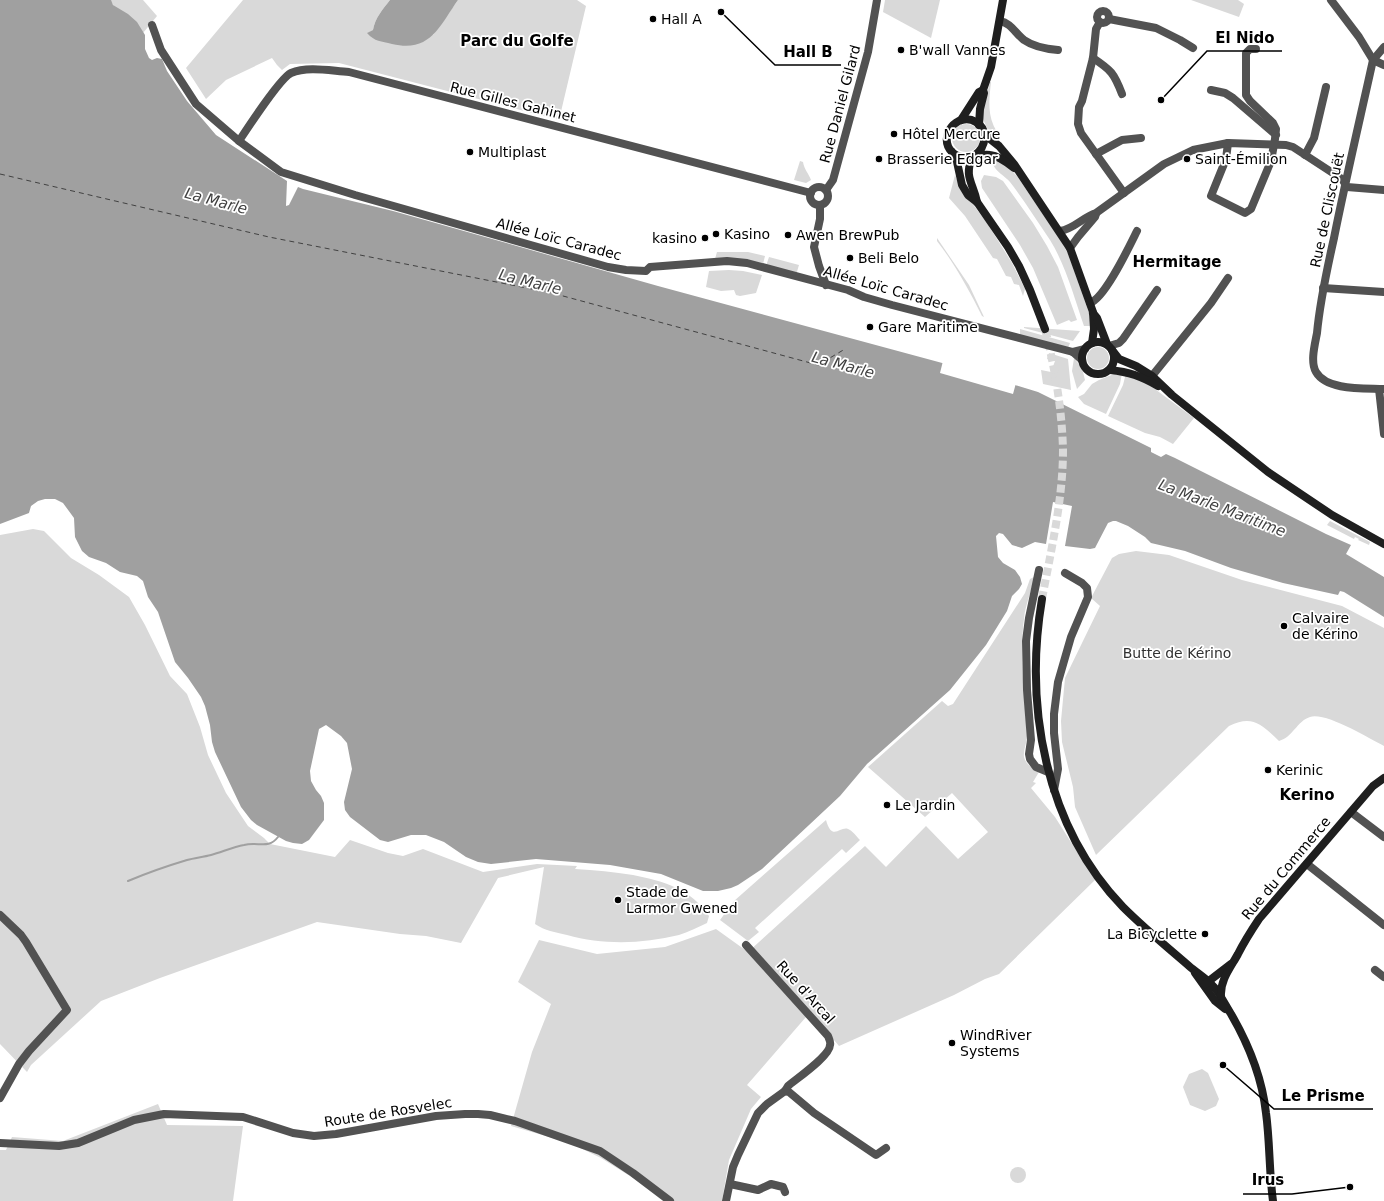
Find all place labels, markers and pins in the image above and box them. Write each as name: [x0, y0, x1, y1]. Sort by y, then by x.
place label: Hall A: [661, 11, 702, 27]
marker: Hall A: [648, 14, 658, 24]
callout: El Nido: [1207, 24, 1282, 51]
callout: Hall B: [775, 38, 841, 65]
place label: B'wall Vannes: [909, 42, 1005, 58]
marker: B'wall Vannes: [896, 45, 906, 55]
place label: Hôtel Mercure: [902, 126, 1000, 142]
marker: Hôtel Mercure: [889, 129, 899, 139]
place label: Multiplast: [478, 144, 547, 160]
marker: Multiplast: [465, 147, 475, 157]
place label: Brasserie Edgar: [887, 151, 998, 167]
place label: Saint-Émilion: [1195, 151, 1287, 167]
marker: Brasserie Edgar: [874, 154, 884, 164]
marker: Saint-Émilion: [1182, 154, 1192, 164]
place label: Kasino: [724, 226, 770, 242]
place label: Awen BrewPub: [796, 227, 900, 243]
marker: Kasino: [711, 229, 721, 239]
place label: kasino: [652, 230, 697, 246]
marker: Awen BrewPub: [783, 230, 793, 240]
marker: kasino: [700, 233, 710, 243]
place label: Beli Belo: [858, 250, 919, 266]
marker: Beli Belo: [845, 253, 855, 263]
place label: Gare Maritime: [878, 319, 978, 335]
marker: Gare Maritime: [865, 322, 875, 332]
place label: Calvaire de Kérino: [1292, 610, 1358, 642]
marker: Calvaire de Kérino: [1279, 621, 1289, 631]
place label: Kerinic: [1276, 762, 1323, 778]
marker: Kerinic: [1263, 765, 1273, 775]
place label: Le Jardin: [895, 797, 955, 813]
marker: Le Jardin: [882, 800, 892, 810]
place label: Stade de Larmor Gwened: [626, 884, 738, 916]
marker: Stade de Larmor Gwened: [613, 895, 623, 905]
place label: La Bicyclette: [1107, 926, 1197, 942]
marker: La Bicyclette: [1200, 929, 1210, 939]
place label: WindRiver Systems: [960, 1027, 1032, 1059]
marker: WindRiver Systems: [947, 1038, 957, 1048]
callout: Le Prisme: [1274, 1082, 1373, 1109]
callout: Irus: [1243, 1167, 1292, 1194]

